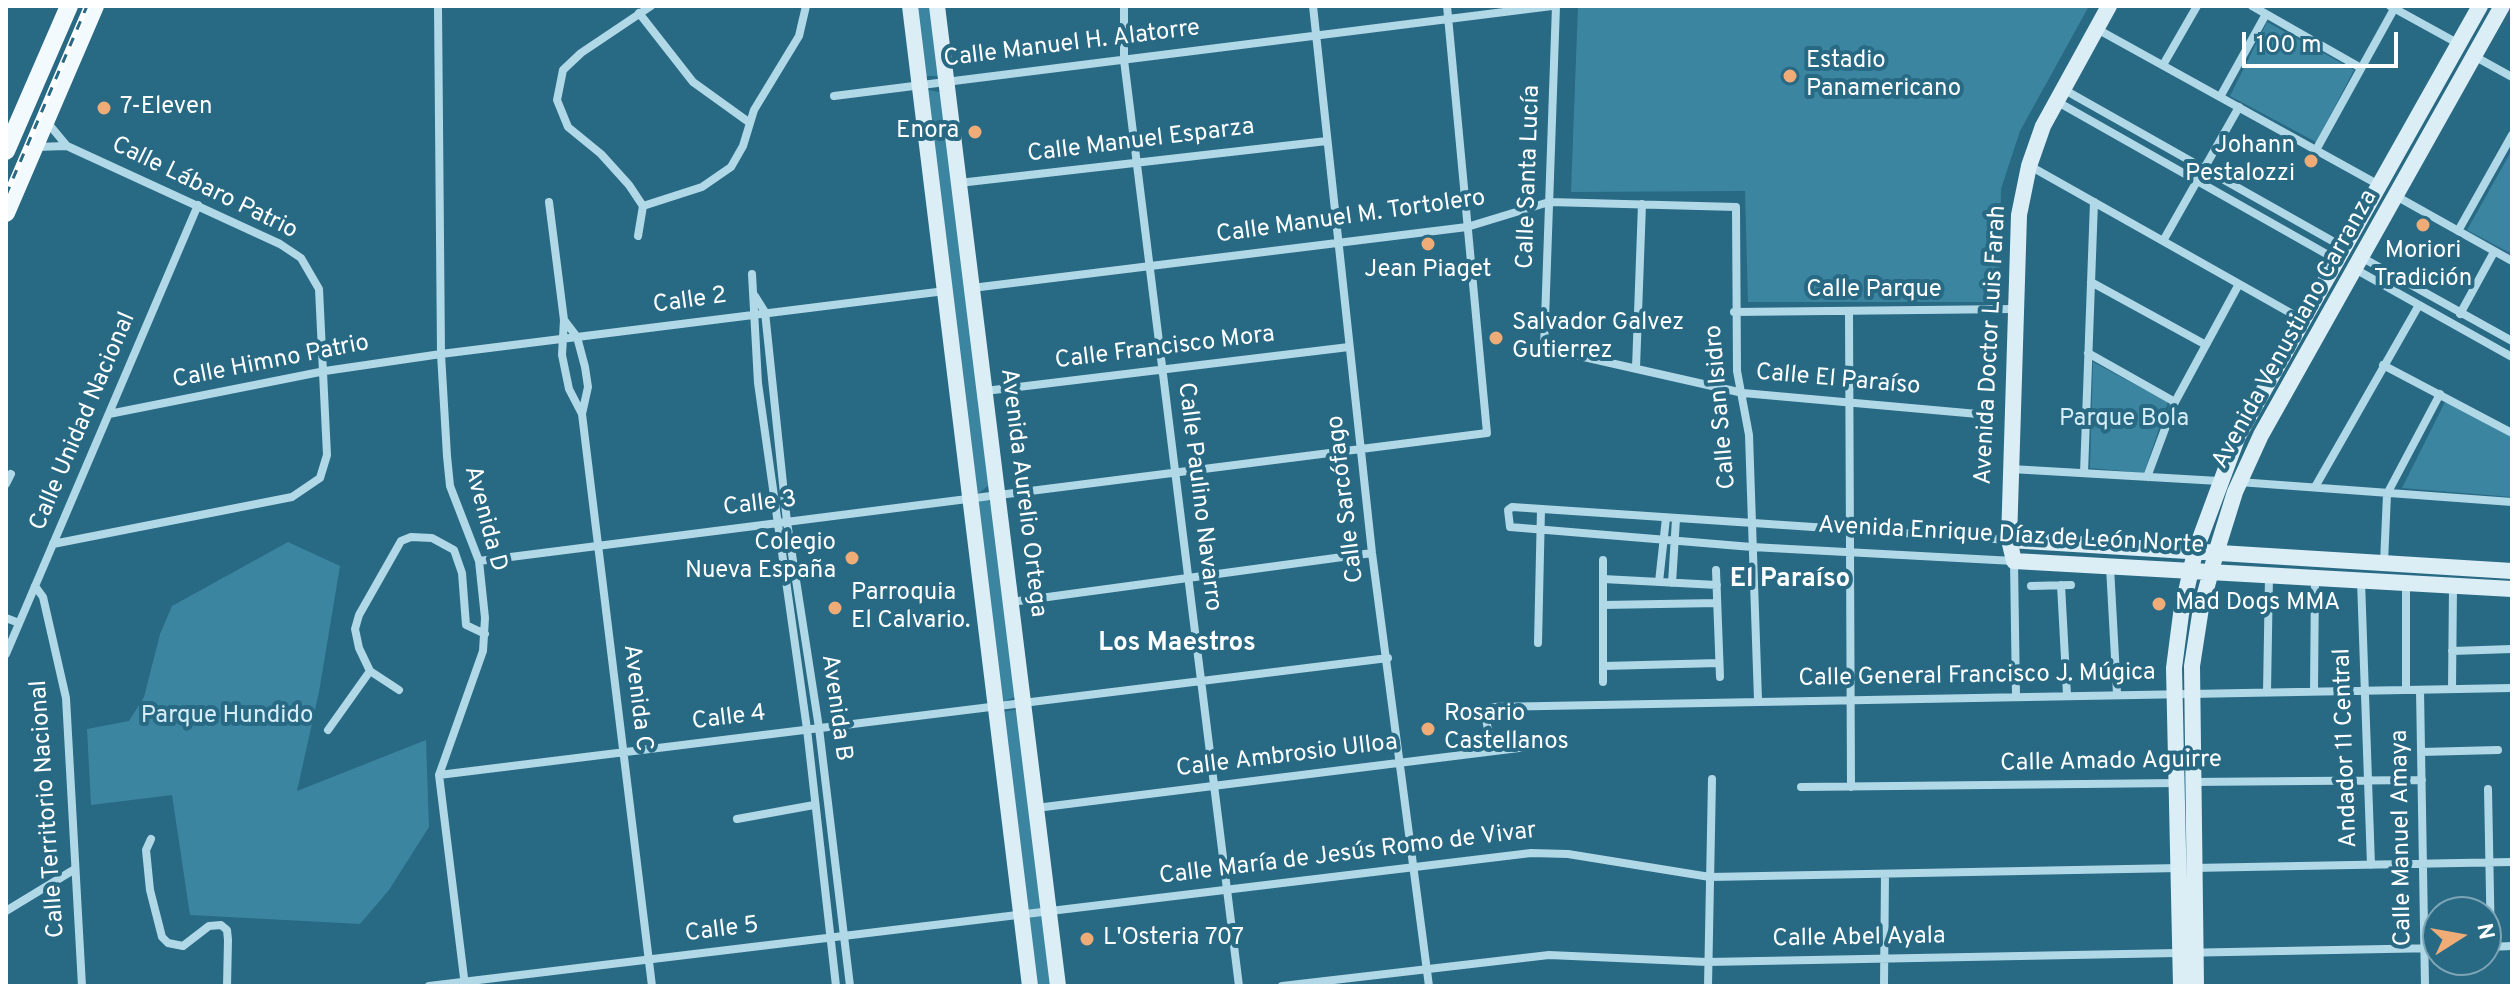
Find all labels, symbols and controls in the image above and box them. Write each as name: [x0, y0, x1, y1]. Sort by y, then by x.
street label: Calle Manuel H. Alatorre: [942, 15, 1202, 75]
scale bar: [2246, 16, 2402, 66]
text: 100 m: [2256, 31, 2322, 61]
place label: Estadio Panamericano: [1806, 48, 1961, 104]
marker: Estadio Panamericano: [1781, 67, 1799, 85]
street label: Calle Santa Lucía: [1512, 84, 1548, 270]
place label: 7-Eleven: [120, 94, 213, 122]
marker: 7-Eleven: [95, 99, 113, 117]
street label: Calle Manuel Esparza: [1026, 114, 1256, 170]
place label: Enora: [896, 118, 959, 146]
marker: Enora: [966, 123, 984, 141]
street label: Calle Lábaro Patrio: [106, 131, 302, 247]
place label: Johann Pestalozzi: [2185, 133, 2295, 189]
marker: Johann Pestalozzi: [2302, 152, 2320, 170]
street label: Calle Manuel M. Tortolero: [1215, 185, 1487, 251]
street label: Avenida Venustiano Carranza: [2207, 185, 2385, 475]
street label: Avenida Doctor Luis Farah: [1970, 204, 2014, 486]
marker: Moriori Tradición: [2414, 216, 2432, 234]
marker: Jean Piaget: [1419, 235, 1437, 253]
place label: Moriori Tradición: [2374, 238, 2472, 294]
place label: Jean Piaget: [1364, 257, 1492, 285]
street label: Calle Parque: [1806, 277, 1942, 305]
street label: Calle 2: [651, 283, 729, 321]
street label: Calle Unidad Nacional: [25, 309, 143, 535]
place label: Salvador Galvez Gutierrez: [1512, 310, 1684, 366]
street label: Calle Francisco Mora: [1054, 321, 1276, 377]
street label: Calle San Isidro: [1700, 324, 1744, 490]
marker: Salvador Galvez Gutierrez: [1487, 329, 1505, 347]
street label: Calle Himno Patrio: [170, 330, 372, 396]
street label: Calle El Paraíso: [1754, 359, 1922, 403]
street label: Avenida Aurelio Ortega: [992, 367, 1052, 619]
street label: Calle Paulino Navarro: [1170, 381, 1226, 613]
park label: Parque Bola: [2059, 406, 2189, 434]
street label: Calle Sarcófago: [1322, 414, 1372, 584]
street label: Avenida D: [456, 463, 512, 575]
street label: Calle 3: [722, 486, 798, 524]
street label: Avenida Enrique Díaz de León Norte: [1817, 513, 2205, 561]
place label: Colegio Nueva España: [685, 530, 836, 586]
marker: Colegio Nueva España: [843, 549, 861, 567]
district label: El Paraíso: [1730, 565, 1850, 597]
place label: Parroquia El Calvario.: [851, 580, 970, 636]
place label: Mad Dogs MMA: [2175, 590, 2340, 618]
marker: Mad Dogs MMA: [2150, 595, 2168, 613]
marker: Parroquia El Calvario.: [826, 599, 844, 617]
district label: Los Maestros: [1098, 629, 1256, 661]
street label: Avenida C: [615, 643, 657, 753]
street label: Andador 11 Central: [2329, 648, 2365, 848]
street label: Avenida B: [813, 653, 857, 763]
street label: Calle General Francisco J. Múgica: [1798, 659, 2156, 695]
street label: Calle Territorio Nacional: [26, 679, 72, 939]
street label: Calle 4: [690, 700, 768, 738]
place label: Rosario Castellanos: [1444, 701, 1569, 757]
park label: Parque Hundido: [141, 703, 313, 731]
marker: Rosario Castellanos: [1419, 720, 1437, 738]
street label: Calle Ambrosio Ulloa: [1175, 729, 1399, 785]
street label: Calle Manuel Amaya: [2387, 729, 2419, 947]
street label: Calle Amado Aguirre: [2000, 747, 2222, 779]
street label: Calle María de Jesús Romo de Vivar: [1158, 818, 1538, 892]
north arrow: [2422, 896, 2502, 976]
street label: Calle 5: [683, 912, 761, 950]
text: N: [2469, 921, 2499, 942]
street label: Calle Abel Ayala: [1772, 923, 1946, 955]
place label: L'Osteria 707: [1103, 925, 1244, 953]
marker: L'Osteria 707: [1078, 930, 1096, 948]

